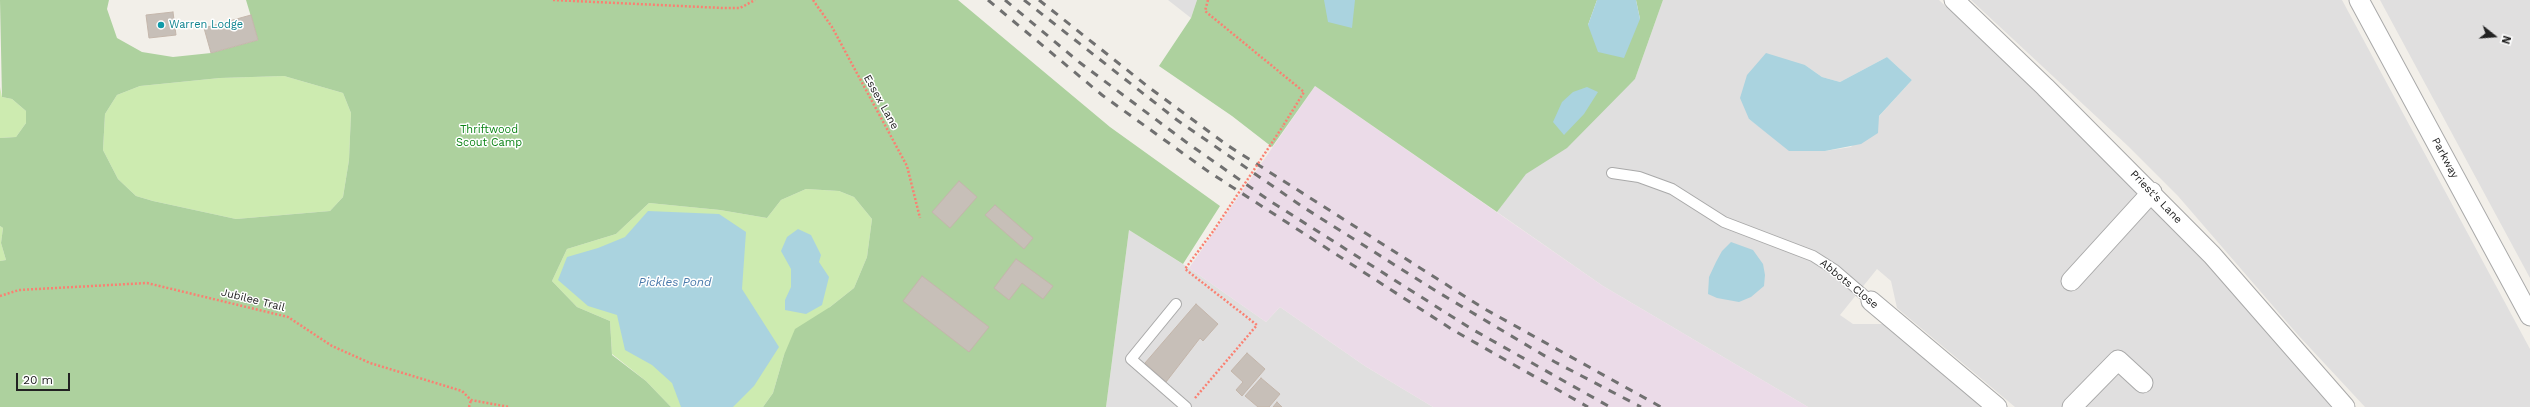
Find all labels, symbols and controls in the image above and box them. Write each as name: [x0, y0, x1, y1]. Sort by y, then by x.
north arrow: [2474, 16, 2514, 56]
place label: Warren Lodge: [169, 18, 243, 32]
marker: Warren Lodge: [156, 20, 166, 30]
text: N: [2499, 34, 2513, 45]
street label: Essex Lane: [861, 72, 901, 132]
park label: Thriftwood Scout Camp: [456, 123, 522, 149]
street label: Parkway: [2429, 135, 2461, 181]
street label: Priest's Lane: [2127, 168, 2185, 226]
street label: Abbots Close: [1817, 256, 1881, 312]
water label: Pickles Pond: [639, 275, 711, 289]
street label: Jubilee Trail: [220, 286, 286, 314]
scale bar: [18, 365, 72, 391]
text: 20 m: [23, 373, 53, 387]

